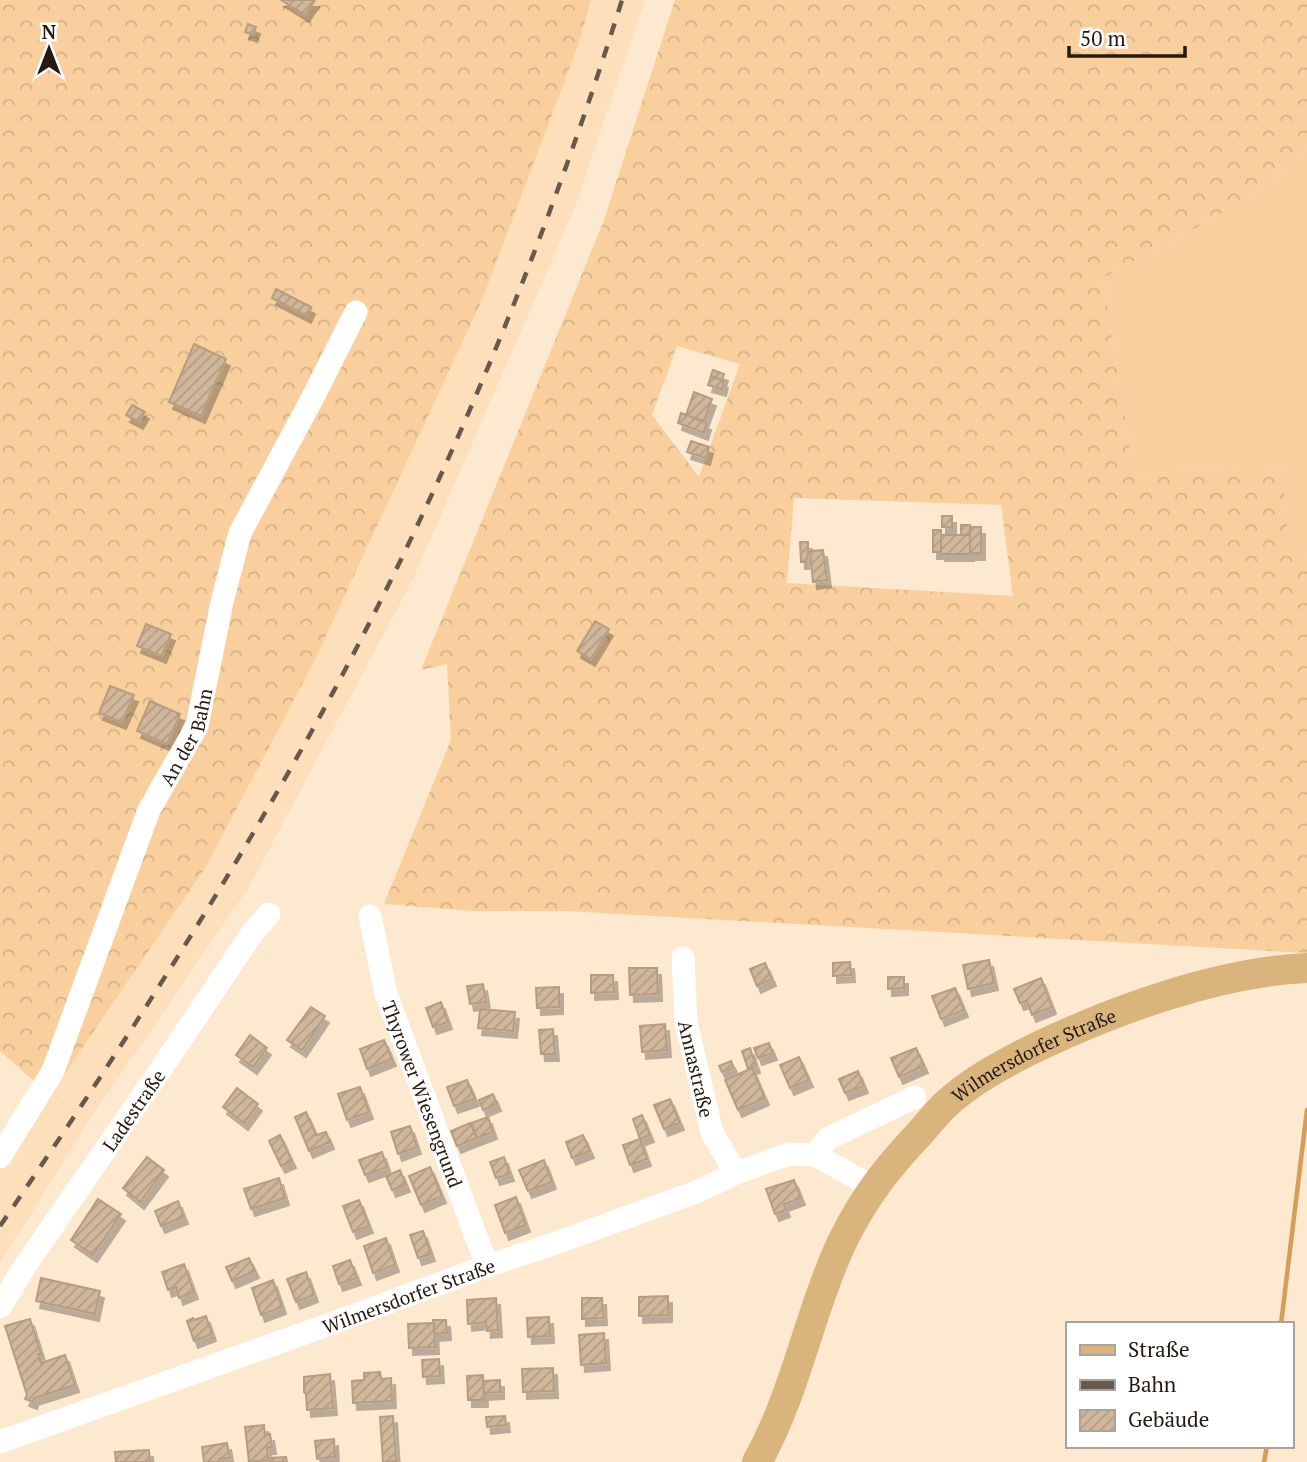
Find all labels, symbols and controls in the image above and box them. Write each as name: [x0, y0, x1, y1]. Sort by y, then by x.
north arrow: [14, 14, 84, 84]
scale bar: [1069, 14, 1184, 58]
text: N: [42, 19, 57, 44]
text: 50 m: [1080, 24, 1126, 52]
street label: An der Bahn: [153, 686, 217, 790]
street label: Thyrower Wiesengrund: [377, 997, 469, 1191]
street label: Wilmersdorfer Straße: [946, 1002, 1119, 1107]
street label: Annastraße: [673, 1018, 720, 1120]
street label: Ladestraße: [96, 1064, 170, 1155]
street label: Wilmersdorfer Straße: [319, 1252, 498, 1338]
legend: [1066, 1322, 1293, 1448]
text: Straße: [1128, 1335, 1190, 1363]
text: Bahn: [1128, 1370, 1177, 1398]
text: Gebäude: [1128, 1405, 1209, 1433]

